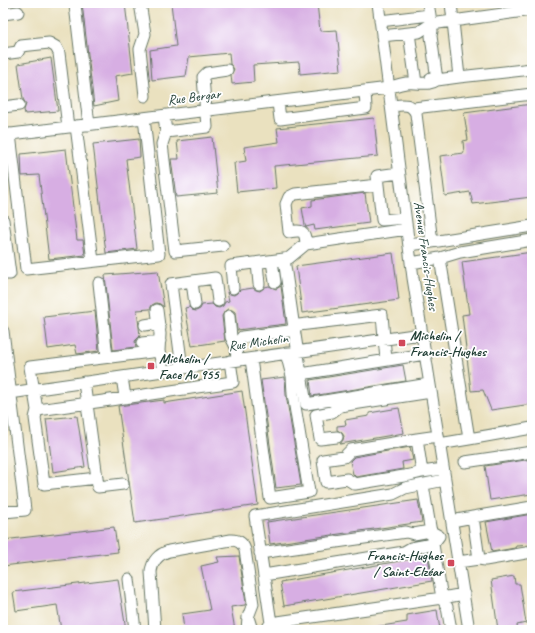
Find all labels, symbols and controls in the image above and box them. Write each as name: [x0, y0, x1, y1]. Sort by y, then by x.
street label: Rue Bergar: [167, 85, 222, 109]
street label: Avenue Francis-Hughes: [410, 200, 442, 313]
place label: Michelin / Francis-Hughes: [410, 327, 488, 360]
street label: Rue Michelin: [227, 329, 290, 355]
marker: Michelin / Francis-Hughes: [397, 338, 407, 348]
place label: Michelin / Face Au 955: [159, 350, 220, 383]
marker: Michelin / Face Au 955: [146, 361, 156, 371]
place label: Francis-Hughes / Saint-Elzéar: [367, 547, 445, 580]
marker: Francis-Hughes / Saint-Elzéar: [446, 558, 456, 568]

